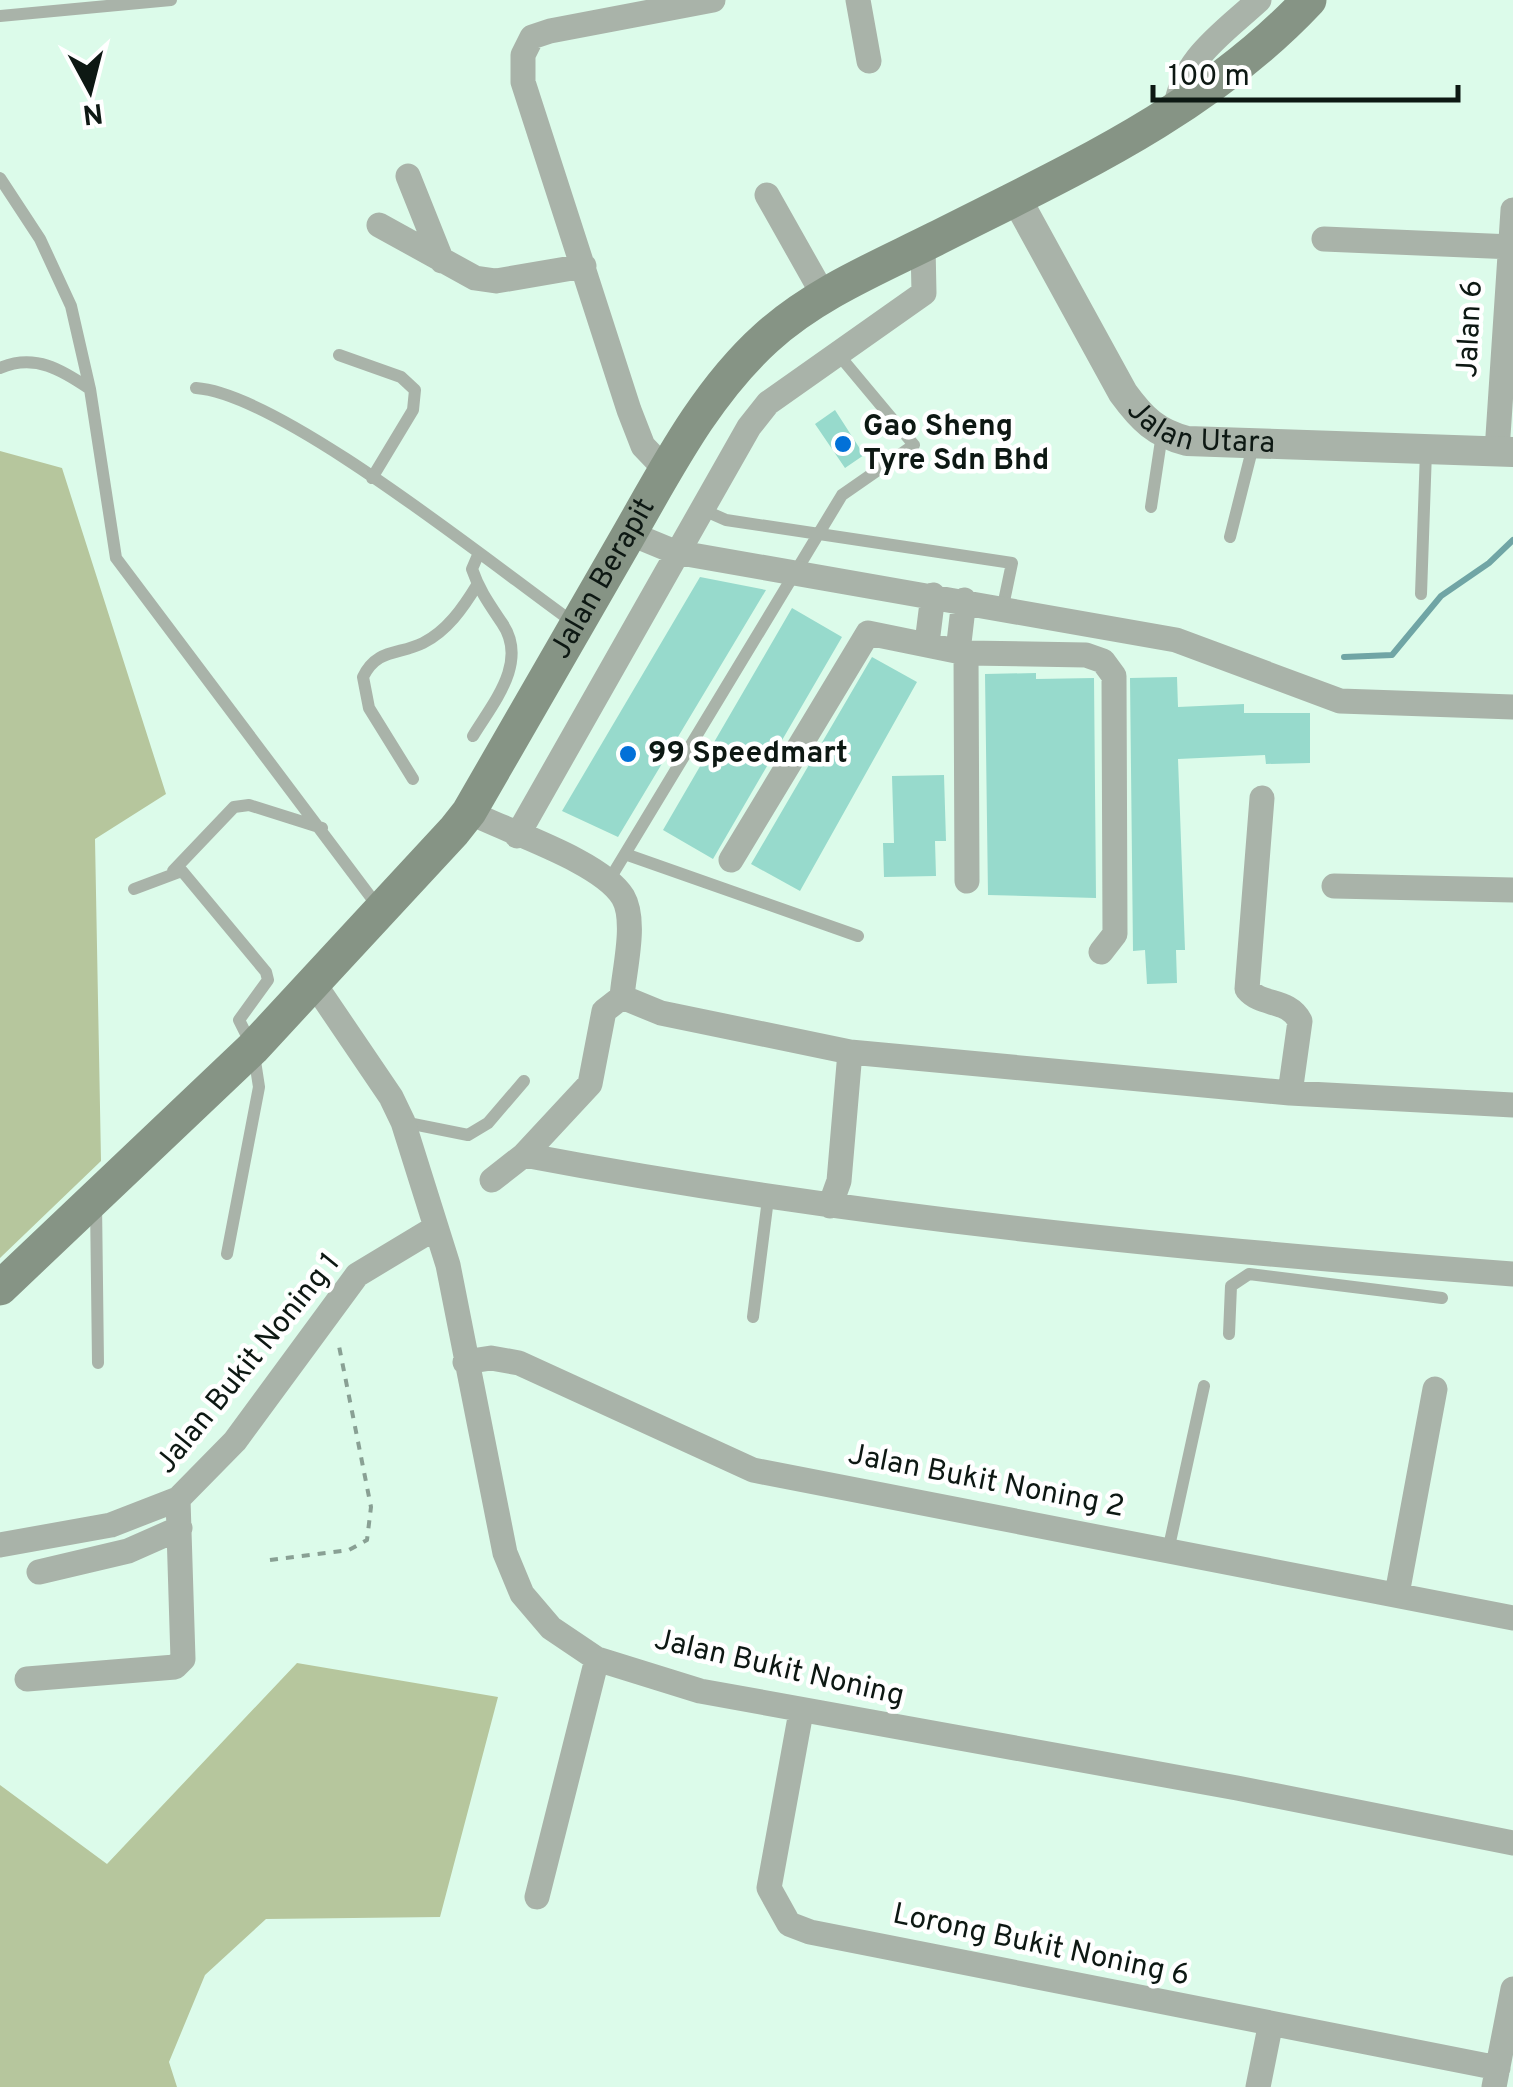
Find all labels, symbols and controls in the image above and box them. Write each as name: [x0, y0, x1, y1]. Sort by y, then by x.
north arrow: [40, 40, 140, 140]
scale bar: [1153, 40, 1458, 102]
text: 100 m: [1168, 59, 1250, 96]
text: N: [81, 93, 105, 131]
street label: Jalan 6: [1450, 279, 1492, 379]
street label: Jalan Utara: [1118, 393, 1276, 462]
place label: Gao Sheng Tyre Sdn Bhd: [863, 409, 1049, 480]
marker: Gao Sheng Tyre Sdn Bhd: [832, 433, 854, 455]
street label: Jalan Berapit: [543, 492, 664, 666]
place label: 99 Speedmart: [648, 736, 848, 773]
marker: 99 Speedmart: [617, 743, 639, 765]
street label: Jalan Bukit Noning 1: [149, 1246, 349, 1482]
street label: Jalan Bukit Noning 2: [845, 1437, 1127, 1527]
street label: Jalan Bukit Noning: [650, 1622, 908, 1716]
street label: Lorong Bukit Noning 6: [889, 1896, 1193, 1996]

